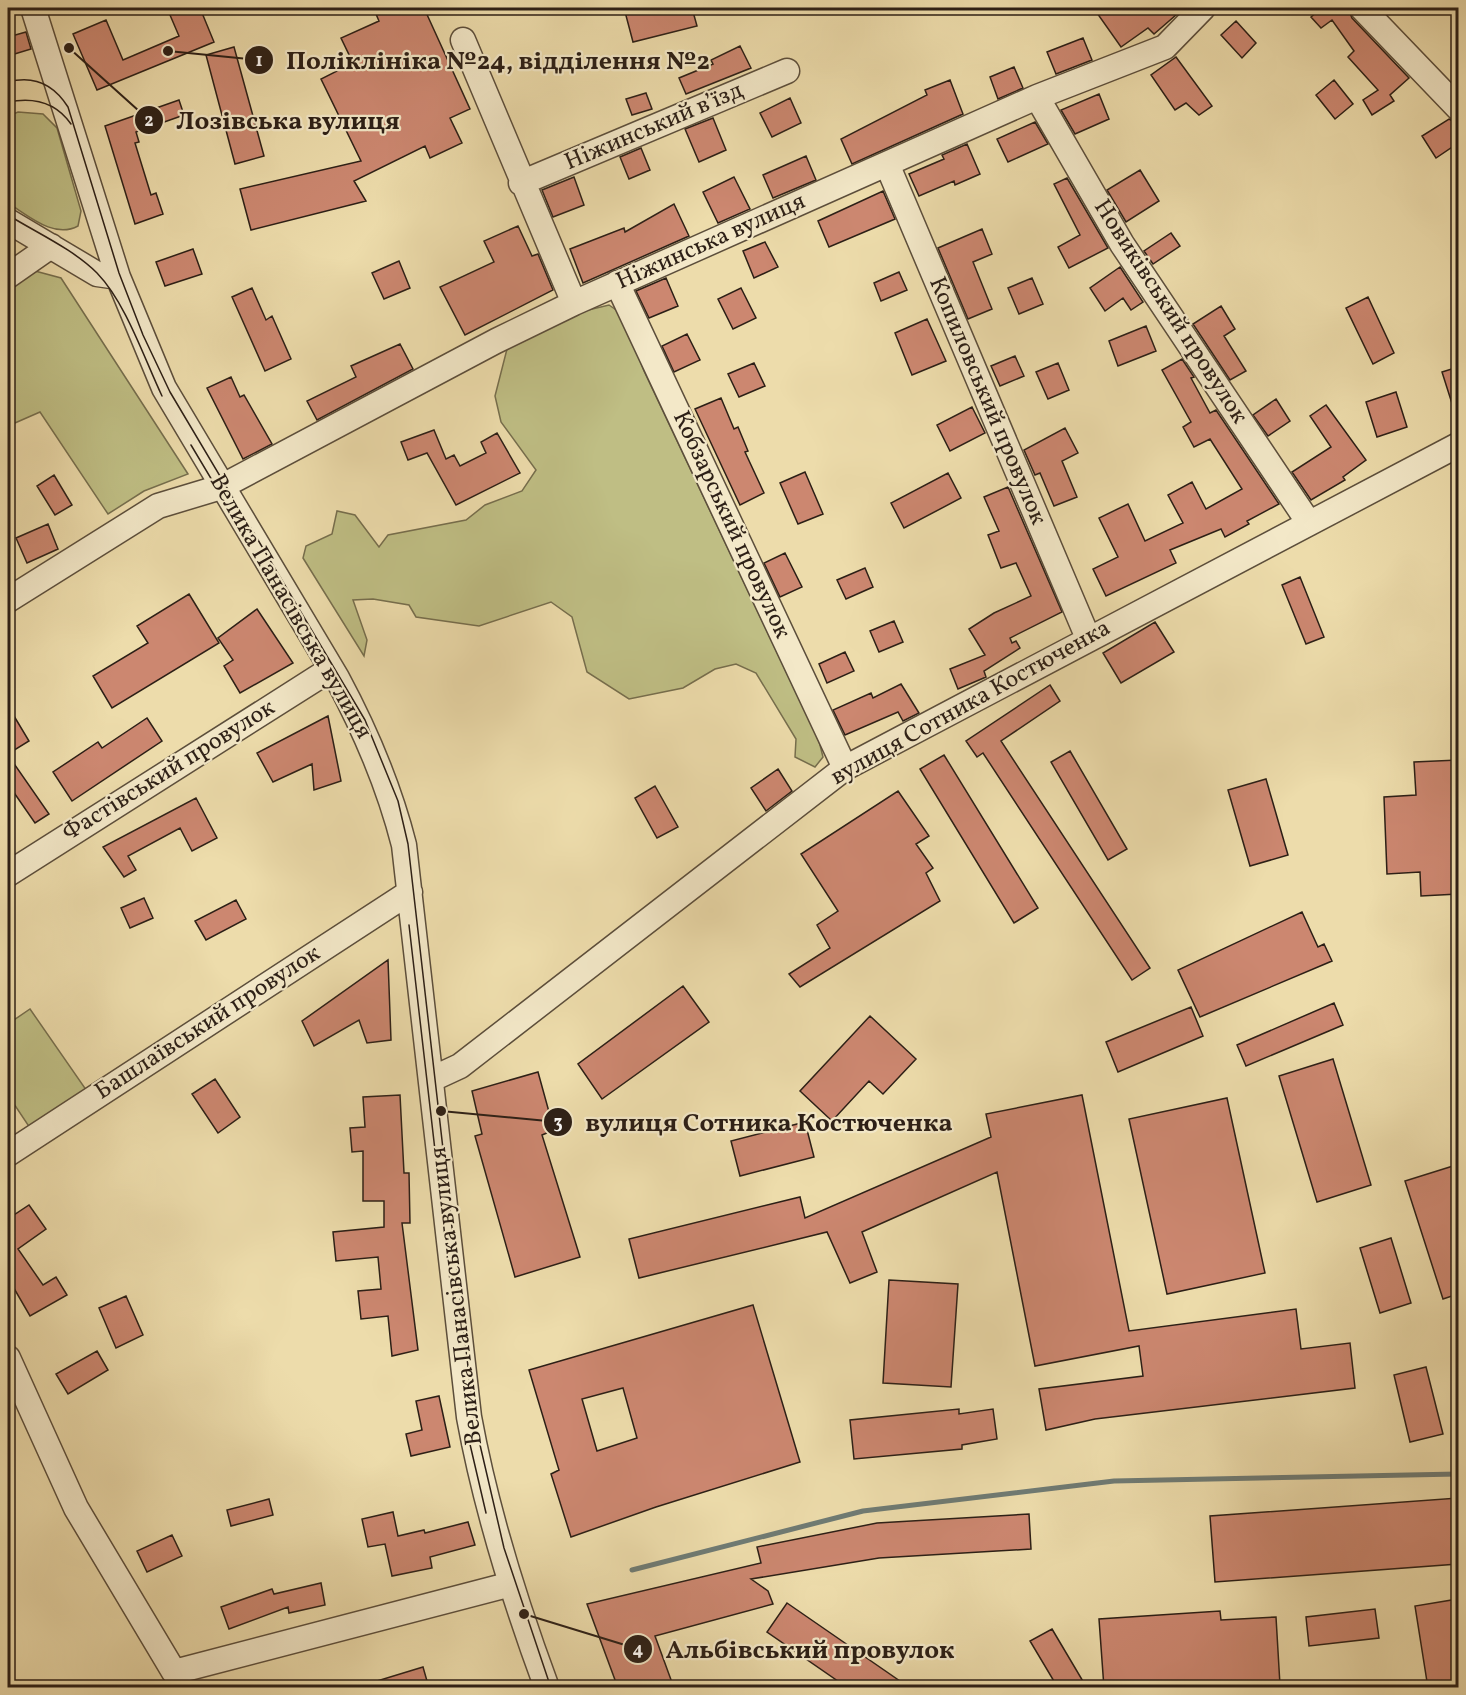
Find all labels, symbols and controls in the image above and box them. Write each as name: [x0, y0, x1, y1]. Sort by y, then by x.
callout: Поліклініка №24, відділення №2: [244, 38, 722, 82]
text: Поліклініка №24, відділення №2: [286, 44, 710, 80]
text: 1: [255, 49, 263, 74]
street label: Ніжинський в’їзд: [560, 74, 749, 180]
callout: Лозівська вулиця: [134, 98, 411, 142]
text: Лозівська вулиця: [176, 104, 400, 140]
text: 2: [144, 109, 154, 134]
street label: Ніжинська вулиця: [611, 185, 811, 299]
street label: Новиківський провулок: [1084, 193, 1256, 431]
street label: Копиловський провулок: [919, 272, 1055, 530]
street label: Кобзарський провулок: [663, 405, 799, 645]
street label: Велика Панасівська вулиця: [200, 468, 380, 746]
street label: вулиця Сотника Костюченка: [825, 612, 1117, 794]
street label: Фастівський провулок: [56, 691, 282, 850]
street label: Башлаївський провулок: [88, 937, 328, 1109]
callout: вулиця Сотника Костюченка: [543, 1100, 965, 1144]
text: вулиця Сотника Костюченка: [585, 1106, 953, 1142]
text: 3: [553, 1111, 563, 1136]
street label: Велика Панасівська вулиця: [422, 1145, 492, 1447]
callout: Альбівський провулок: [623, 1627, 966, 1671]
text: Альбівський провулок: [666, 1633, 955, 1669]
text: 4: [633, 1638, 644, 1663]

